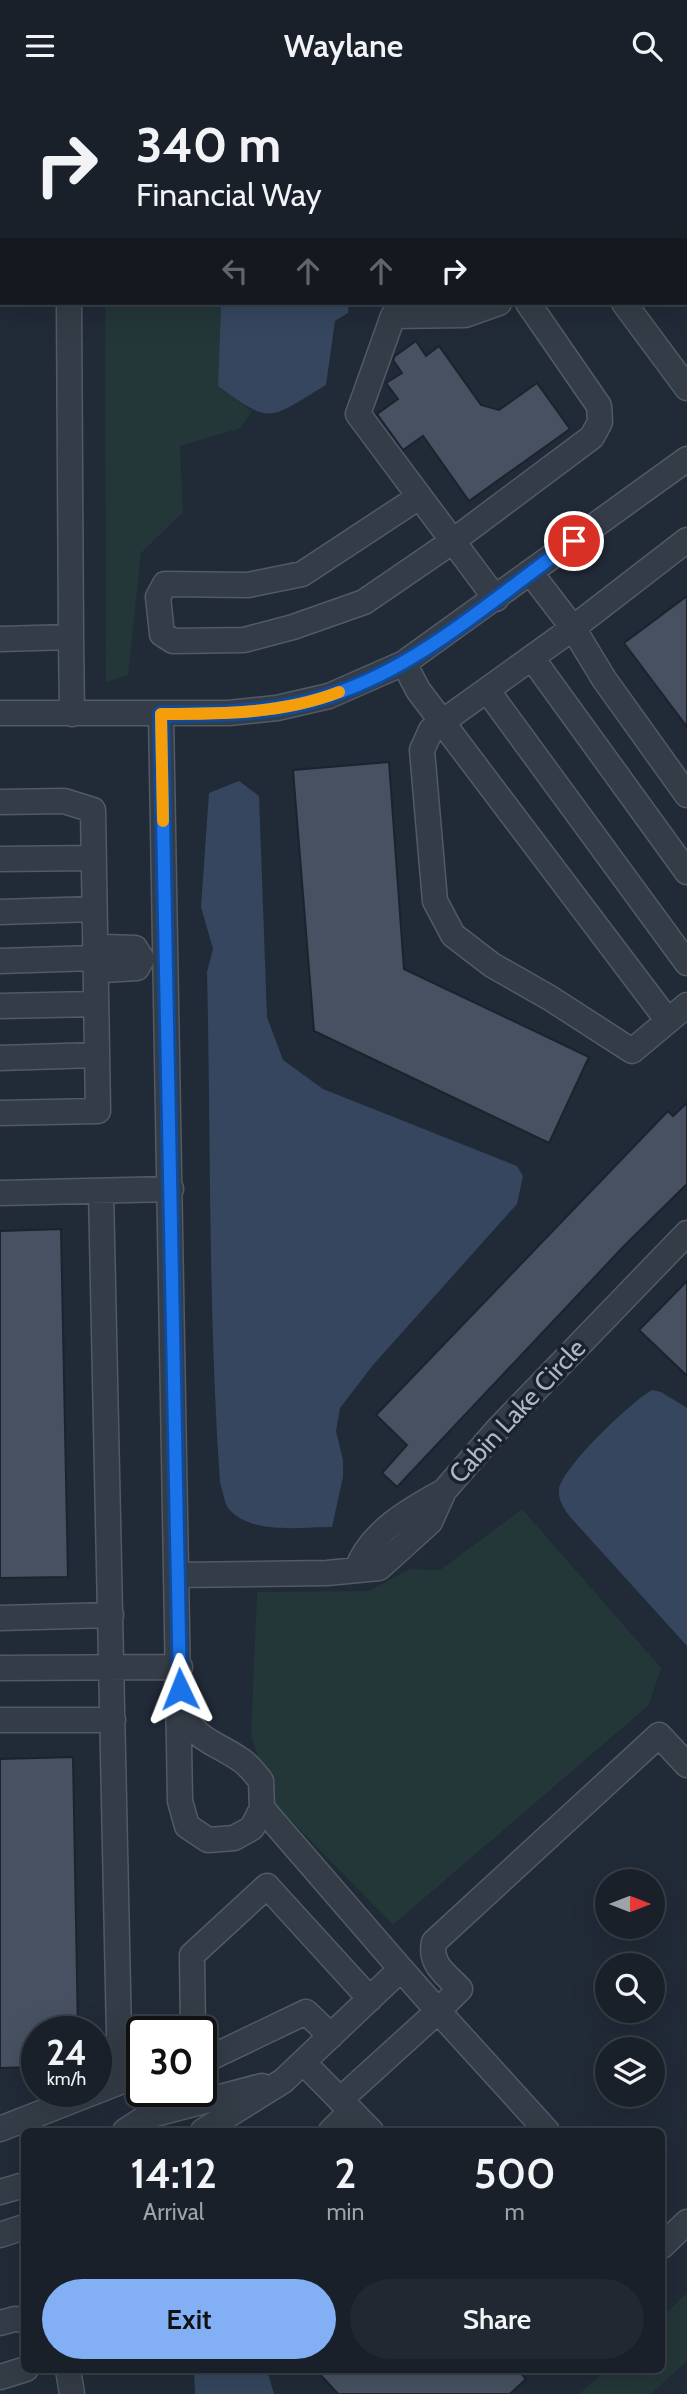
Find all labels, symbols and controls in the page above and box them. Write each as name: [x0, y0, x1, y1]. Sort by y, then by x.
text: Waylane: [284, 26, 403, 65]
icon: menu: [21, 27, 59, 65]
icon: search: [628, 27, 666, 65]
text: 340 m: [136, 115, 281, 174]
icon: right: [21, 119, 112, 210]
text: Financial Way: [136, 175, 322, 214]
icon: left: [216, 252, 254, 290]
icon: ahead: [289, 252, 327, 290]
icon: ahead: [362, 252, 400, 290]
icon: right: [435, 252, 473, 290]
pin: [544, 511, 604, 571]
icon: arrive: [555, 522, 593, 560]
street label: Cabin Lake Circle: [442, 1332, 592, 1490]
position arrow: [143, 1652, 217, 1726]
north arrow: [595, 1869, 665, 1939]
map controls: [595, 1869, 665, 2107]
button: search: [595, 1953, 665, 2023]
speed limit sign: 30: [126, 2016, 217, 2107]
text: 24: [46, 2031, 87, 2074]
button: layers: [595, 2037, 665, 2107]
text: km/h: [47, 2068, 86, 2090]
text: 14:12: [131, 2147, 217, 2199]
text: 2: [334, 2147, 356, 2199]
text: 500: [474, 2147, 555, 2199]
text: Arrival: [143, 2198, 204, 2226]
text: min: [326, 2198, 364, 2226]
text: m: [505, 2198, 525, 2226]
button: Exit: [42, 2279, 336, 2359]
button: Share: [350, 2279, 644, 2359]

